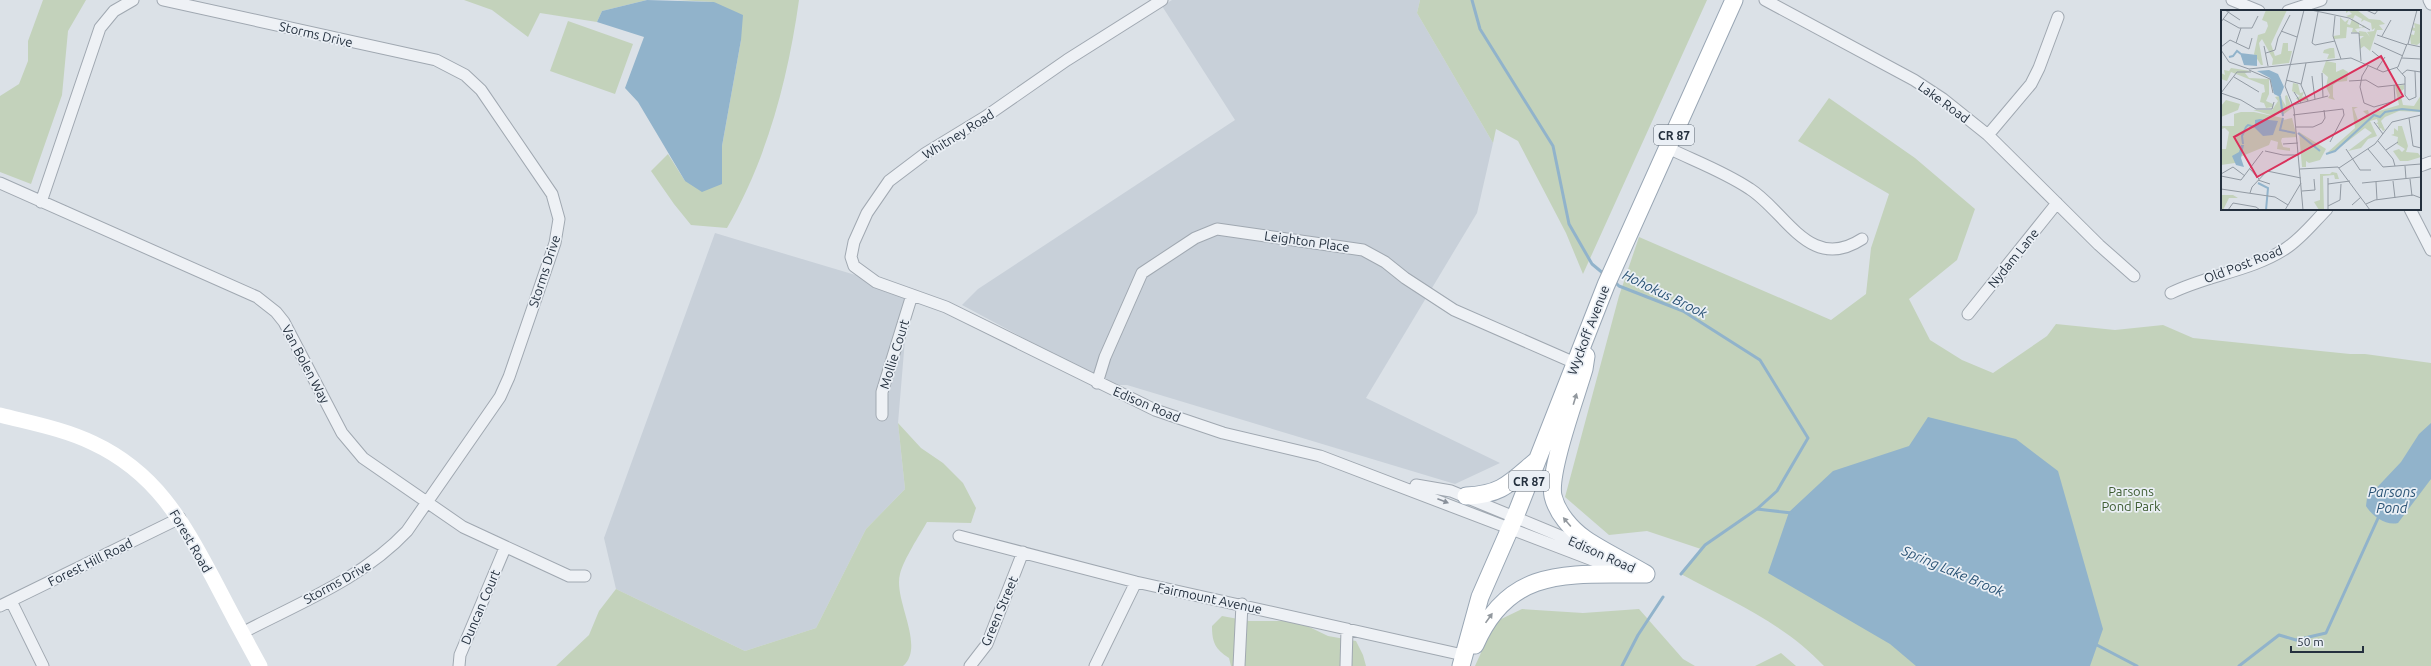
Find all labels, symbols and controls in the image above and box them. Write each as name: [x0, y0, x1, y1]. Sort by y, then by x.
inset map: [2221, 10, 2421, 210]
street label: Storms Drive: [278, 19, 354, 49]
street label: Lake Road: [1916, 79, 1972, 125]
street label: Whitney Road: [920, 106, 996, 162]
road number: CR 87: [1654, 125, 1694, 145]
street label: Nydam Lane: [1985, 226, 2041, 290]
street label: Leighton Place: [1263, 228, 1351, 254]
street label: Storms Drive: [526, 233, 562, 309]
street label: Old Post Road: [2202, 243, 2284, 285]
water label: Hohokus Brook: [1620, 267, 1711, 322]
street label: Wyckoff Avenue: [1564, 283, 1612, 377]
street label: Mollie Court: [877, 318, 911, 390]
street label: Van Bolen Way: [279, 322, 333, 406]
street label: Edison Road: [1111, 384, 1183, 424]
one-way arrow: [1572, 393, 1578, 405]
road number: CR 87: [1509, 471, 1549, 491]
park label: Parsons Pond Park: [2101, 484, 2161, 513]
water label: Parsons Pond: [2368, 484, 2416, 516]
one-way arrow: [1437, 498, 1449, 504]
street label: Forest Road: [167, 507, 215, 575]
one-way arrow: [1563, 516, 1572, 527]
street label: Edison Road: [1566, 533, 1638, 575]
street label: Forest Hill Road: [45, 535, 135, 589]
water label: Spring Lake Brook: [1899, 542, 2007, 600]
street label: Storms Drive: [301, 558, 373, 606]
street label: Duncan Court: [458, 567, 502, 647]
street label: Green Street: [978, 574, 1020, 648]
street label: Fairmount Avenue: [1156, 580, 1264, 616]
one-way arrow: [1485, 613, 1493, 624]
scale bar: [2291, 628, 2363, 654]
text: 50 m: [2297, 635, 2324, 648]

